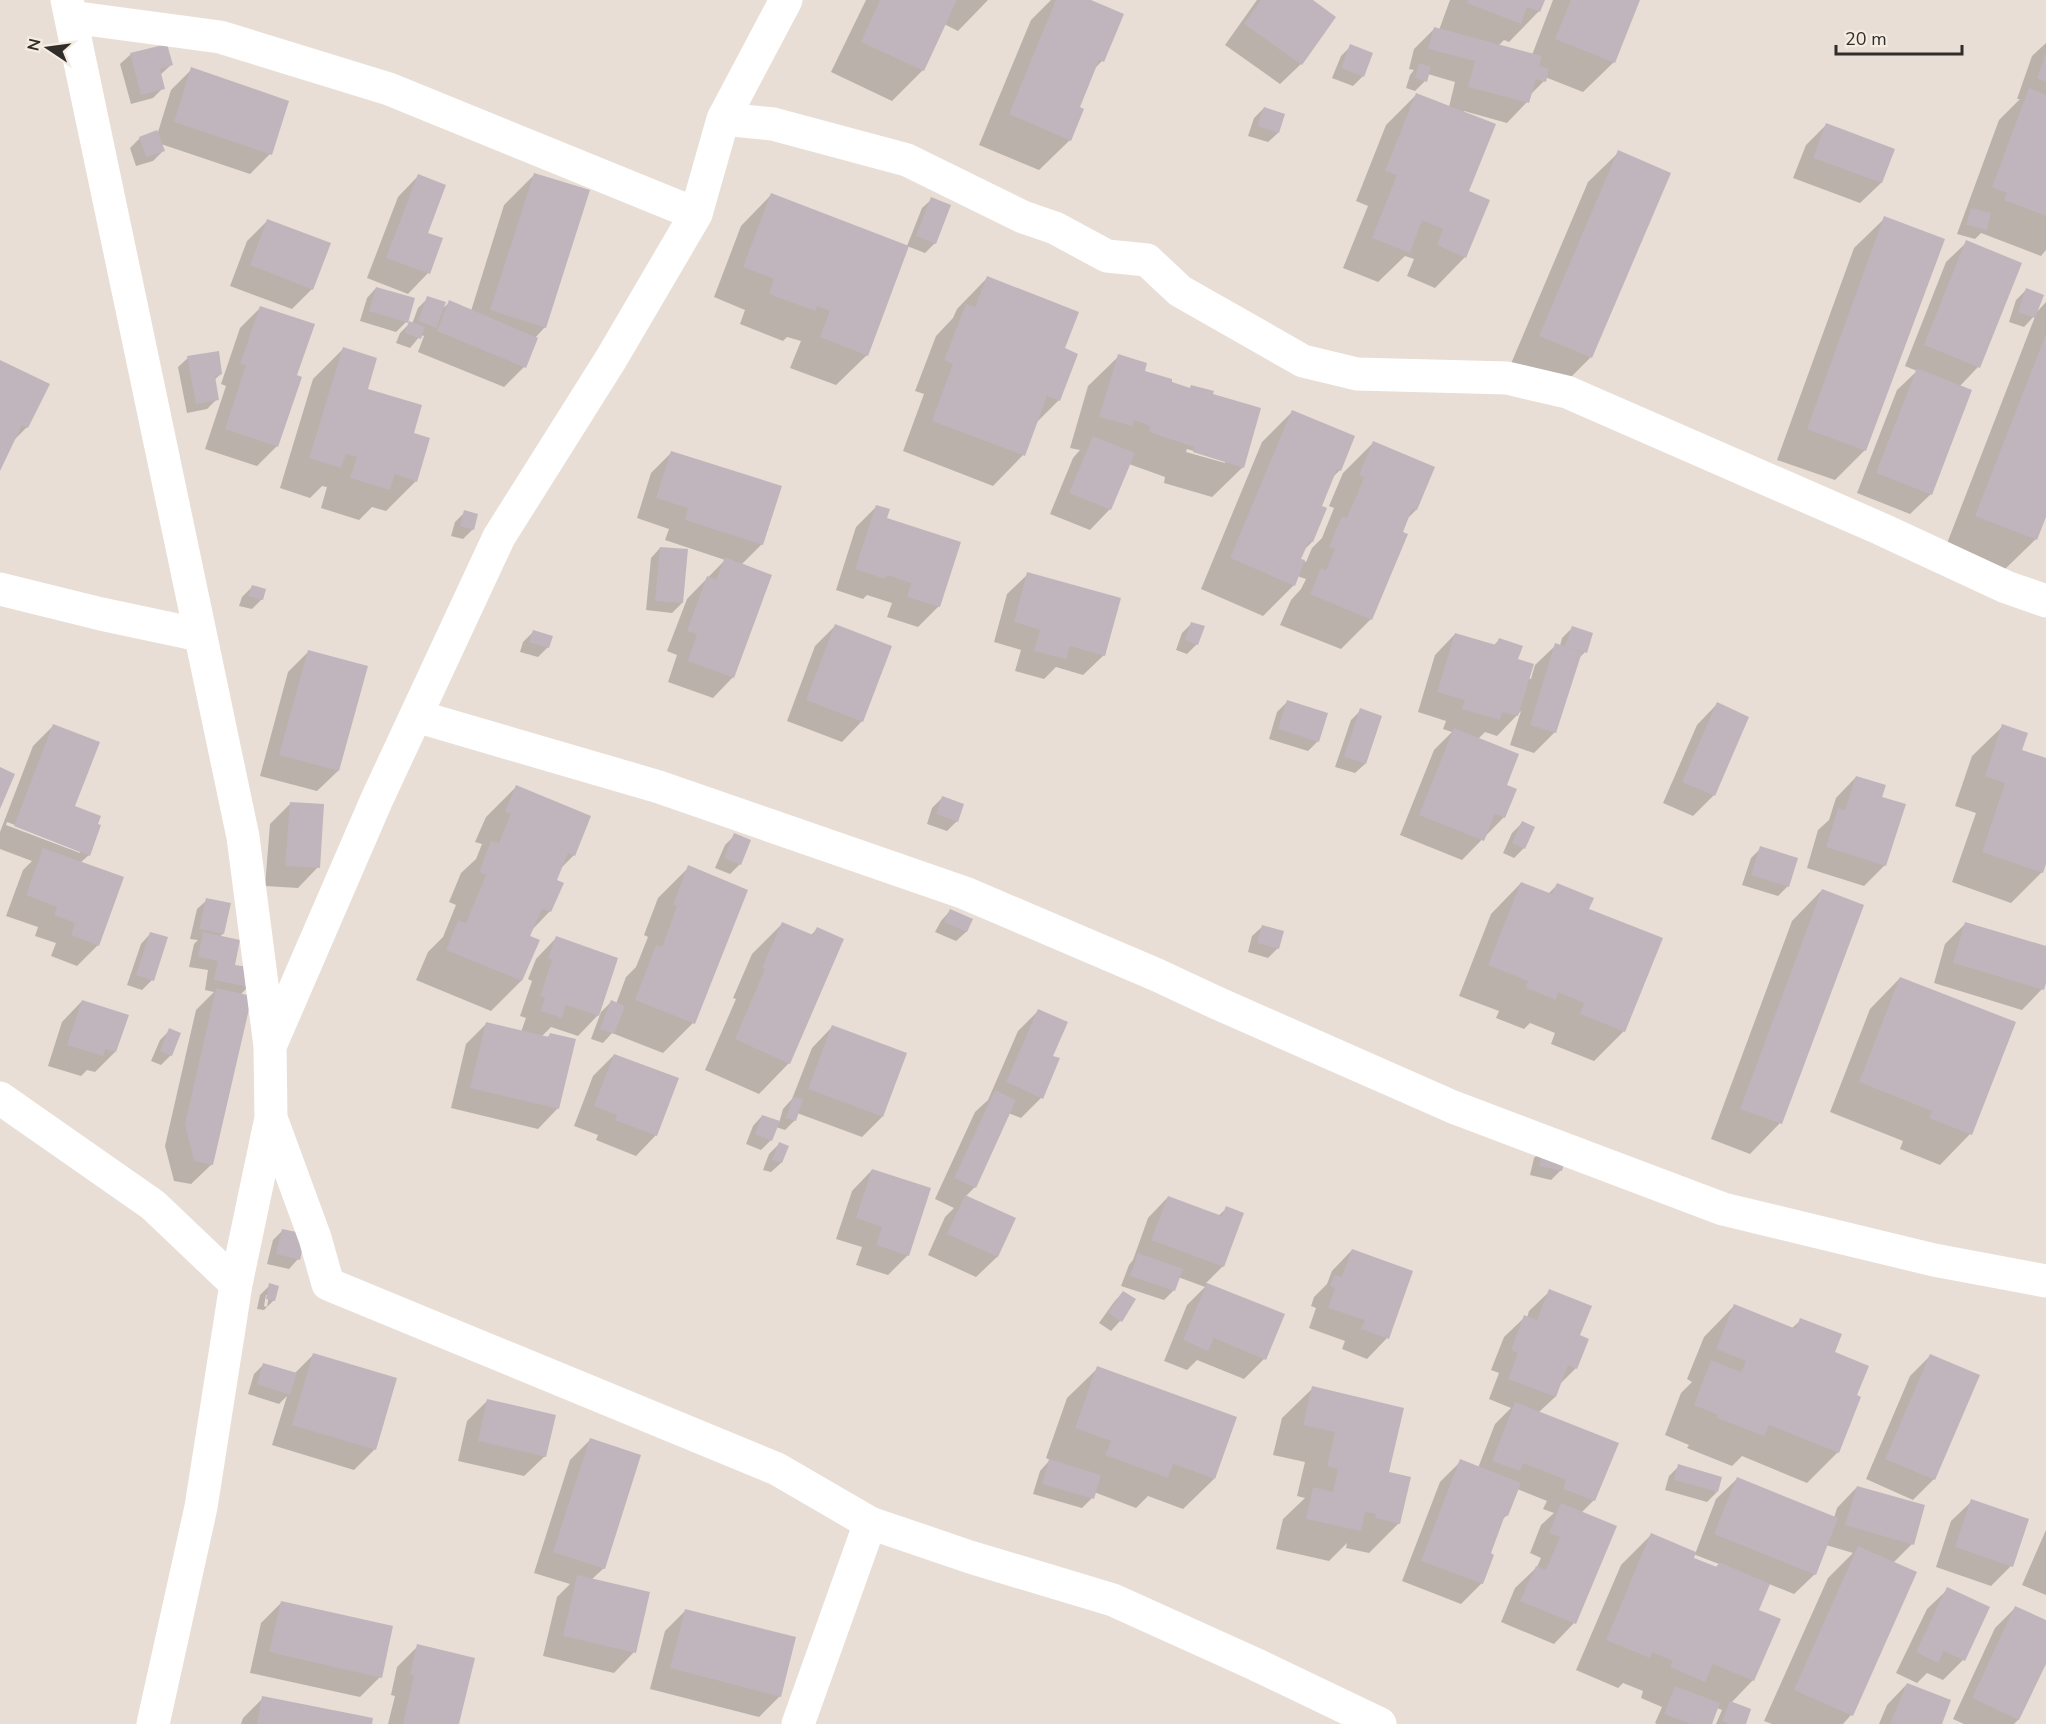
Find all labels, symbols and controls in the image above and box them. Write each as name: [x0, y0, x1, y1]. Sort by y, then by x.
north arrow: [18, 18, 78, 78]
scale bar: [1836, 18, 1962, 56]
text: 20 m: [1845, 27, 1887, 51]
text: N: [22, 37, 46, 53]

